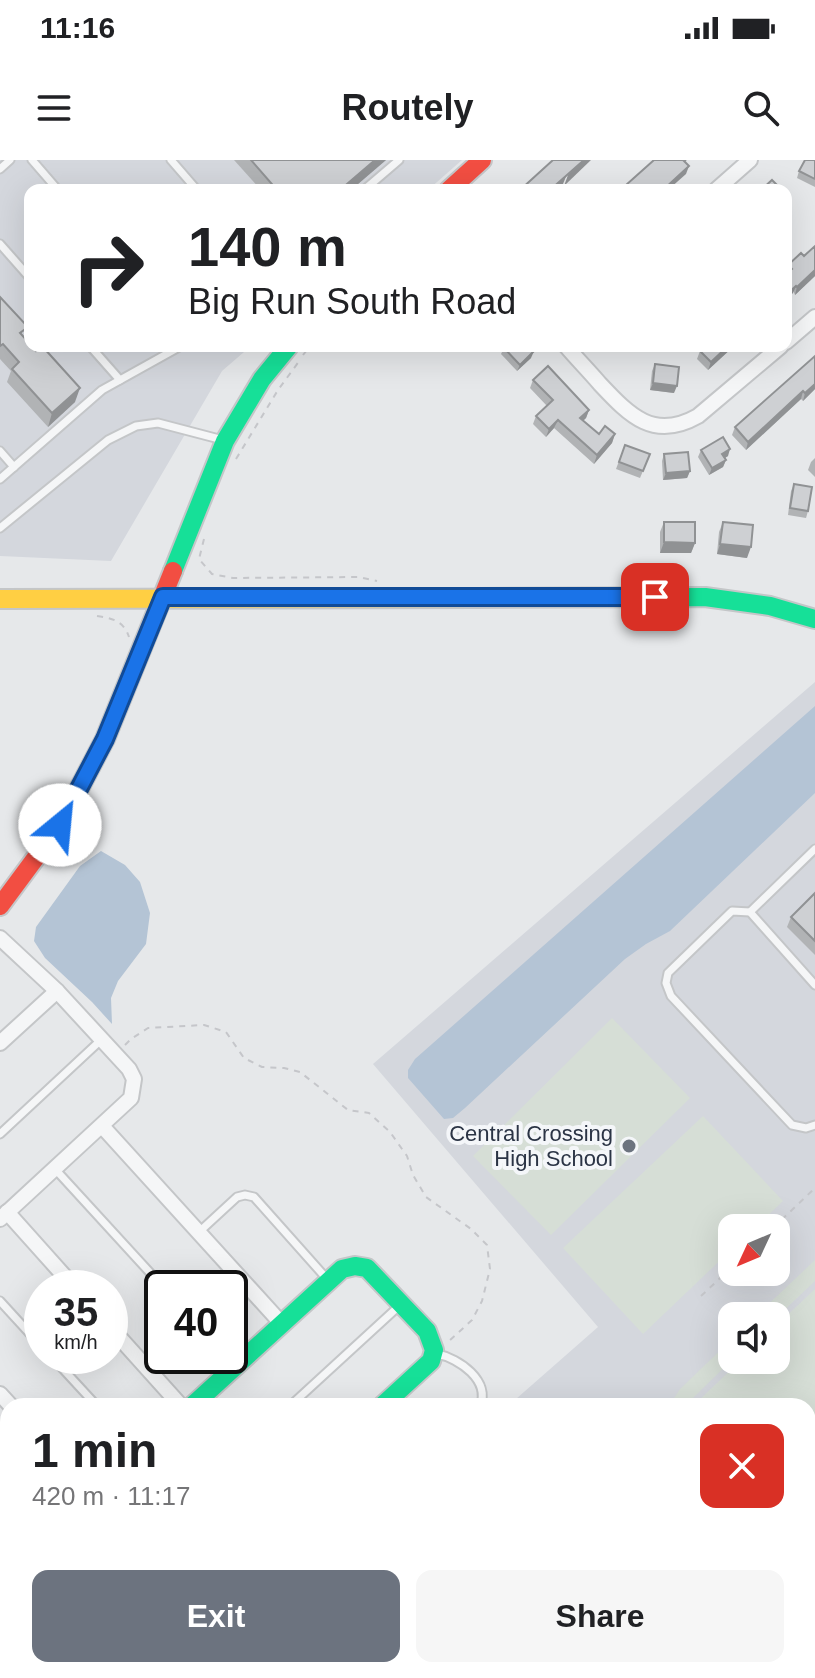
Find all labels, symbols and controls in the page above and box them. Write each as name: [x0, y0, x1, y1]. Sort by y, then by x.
text: 11:16: [40, 11, 115, 44]
icon: menu: [32, 86, 76, 130]
icon: search: [739, 86, 783, 130]
text: Routely: [341, 87, 474, 128]
text: 140 m: [188, 215, 347, 278]
icon: right: [56, 216, 160, 320]
text: Big Run South Road: [188, 281, 516, 322]
pin: [621, 563, 689, 631]
icon: arrive: [633, 575, 677, 619]
position arrow: [18, 783, 102, 867]
place label: Central Crossing High School: [449, 1121, 613, 1171]
marker: Central Crossing High School: [620, 1137, 638, 1155]
north arrow: [718, 1214, 790, 1286]
map controls: [718, 1214, 790, 1374]
speed limit sign: 40: [144, 1270, 248, 1374]
text: 35: [54, 1290, 98, 1334]
button: sound: [718, 1302, 790, 1374]
text: km/h: [54, 1331, 98, 1353]
text: 1 min: [32, 1424, 157, 1477]
button: close: [700, 1424, 784, 1508]
text: 420 m · 11:17: [32, 1481, 191, 1511]
button: Exit: [32, 1570, 400, 1662]
button: Share: [416, 1570, 784, 1662]

